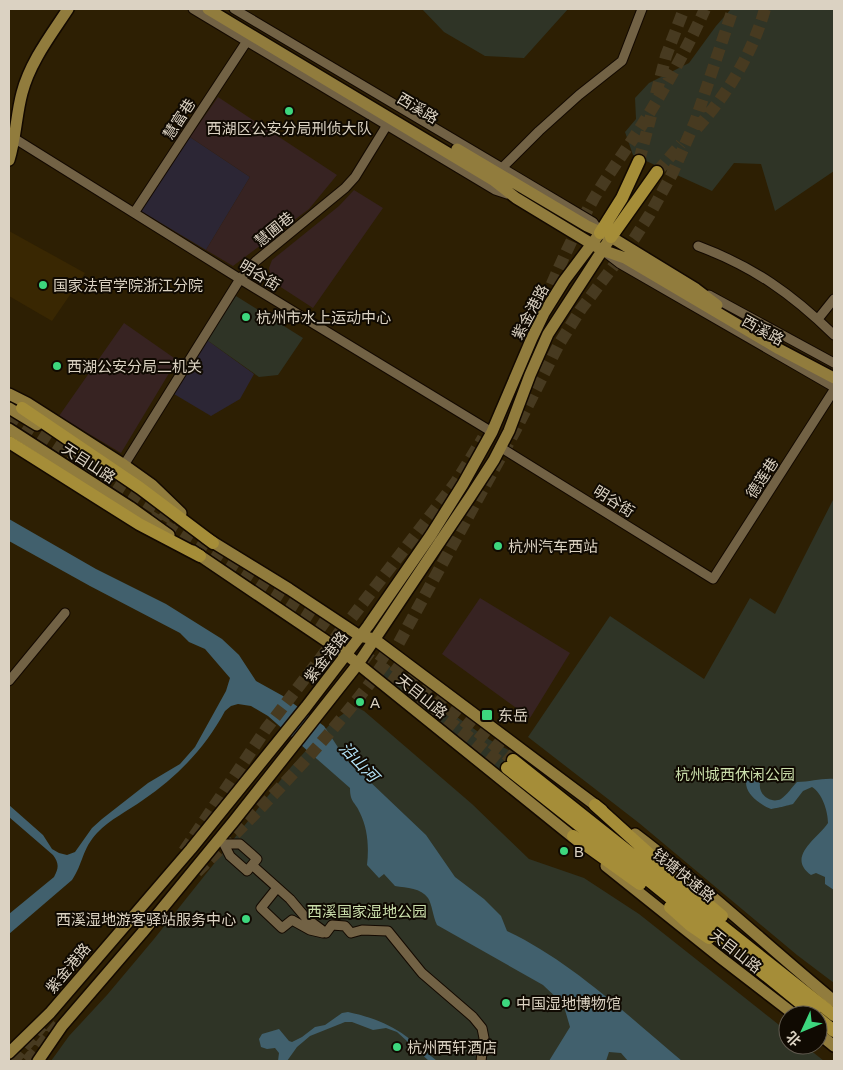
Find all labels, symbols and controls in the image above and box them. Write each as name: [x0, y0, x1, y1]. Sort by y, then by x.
street label: 西溪路: [394, 89, 442, 127]
street label: 慧富巷: [160, 95, 198, 143]
marker: 西湖区公安分局刑侦大队: [283, 105, 295, 117]
place label: 西湖区公安分局刑侦大队: [206, 120, 372, 137]
street label: 慧圃巷: [251, 208, 297, 250]
street label: 明谷街: [236, 256, 284, 294]
place label: 国家法官学院浙江分院: [53, 277, 203, 294]
marker: 国家法官学院浙江分院: [37, 279, 49, 291]
street label: 紫金港路: [508, 282, 552, 342]
place label: 杭州市水上运动中心: [256, 309, 391, 326]
marker: 杭州市水上运动中心: [240, 311, 252, 323]
street label: 西溪路: [739, 312, 787, 348]
place label: 西湖公安分局二机关: [67, 358, 202, 375]
marker: 西湖公安分局二机关: [51, 360, 63, 372]
street label: 天目山路: [59, 440, 119, 486]
street label: 德莲巷: [743, 454, 781, 502]
street label: 明谷街: [590, 482, 638, 520]
place label: 杭州汽车西站: [508, 538, 598, 555]
marker: 杭州汽车西站: [492, 540, 504, 552]
street label: 紫金港路: [301, 628, 351, 686]
street label: 天目山路: [393, 671, 451, 721]
place label: A: [370, 694, 380, 711]
marker: A: [354, 696, 366, 708]
place label: 东岳: [498, 707, 528, 724]
marker: 东岳: [480, 708, 494, 722]
water label: 沿山河: [336, 739, 384, 787]
park label: 杭州城西休闲公园: [675, 766, 795, 783]
place label: B: [574, 843, 584, 860]
marker: B: [558, 845, 570, 857]
street label: 钱塘快速路: [650, 845, 718, 905]
park label: 西溪国家湿地公园: [307, 903, 427, 920]
place label: 西溪湿地游客驿站服务中心: [56, 911, 236, 928]
marker: 西溪湿地游客驿站服务中心: [240, 913, 252, 925]
street label: 天目山路: [707, 926, 765, 976]
street label: 紫金港路: [42, 940, 94, 996]
place label: 中国湿地博物馆: [516, 995, 621, 1012]
marker: 中国湿地博物馆: [500, 997, 512, 1009]
north arrow: [778, 1005, 828, 1055]
text: 北: [783, 1028, 804, 1050]
place label: 杭州西轩酒店: [407, 1039, 497, 1056]
marker: 杭州西轩酒店: [391, 1041, 403, 1053]

